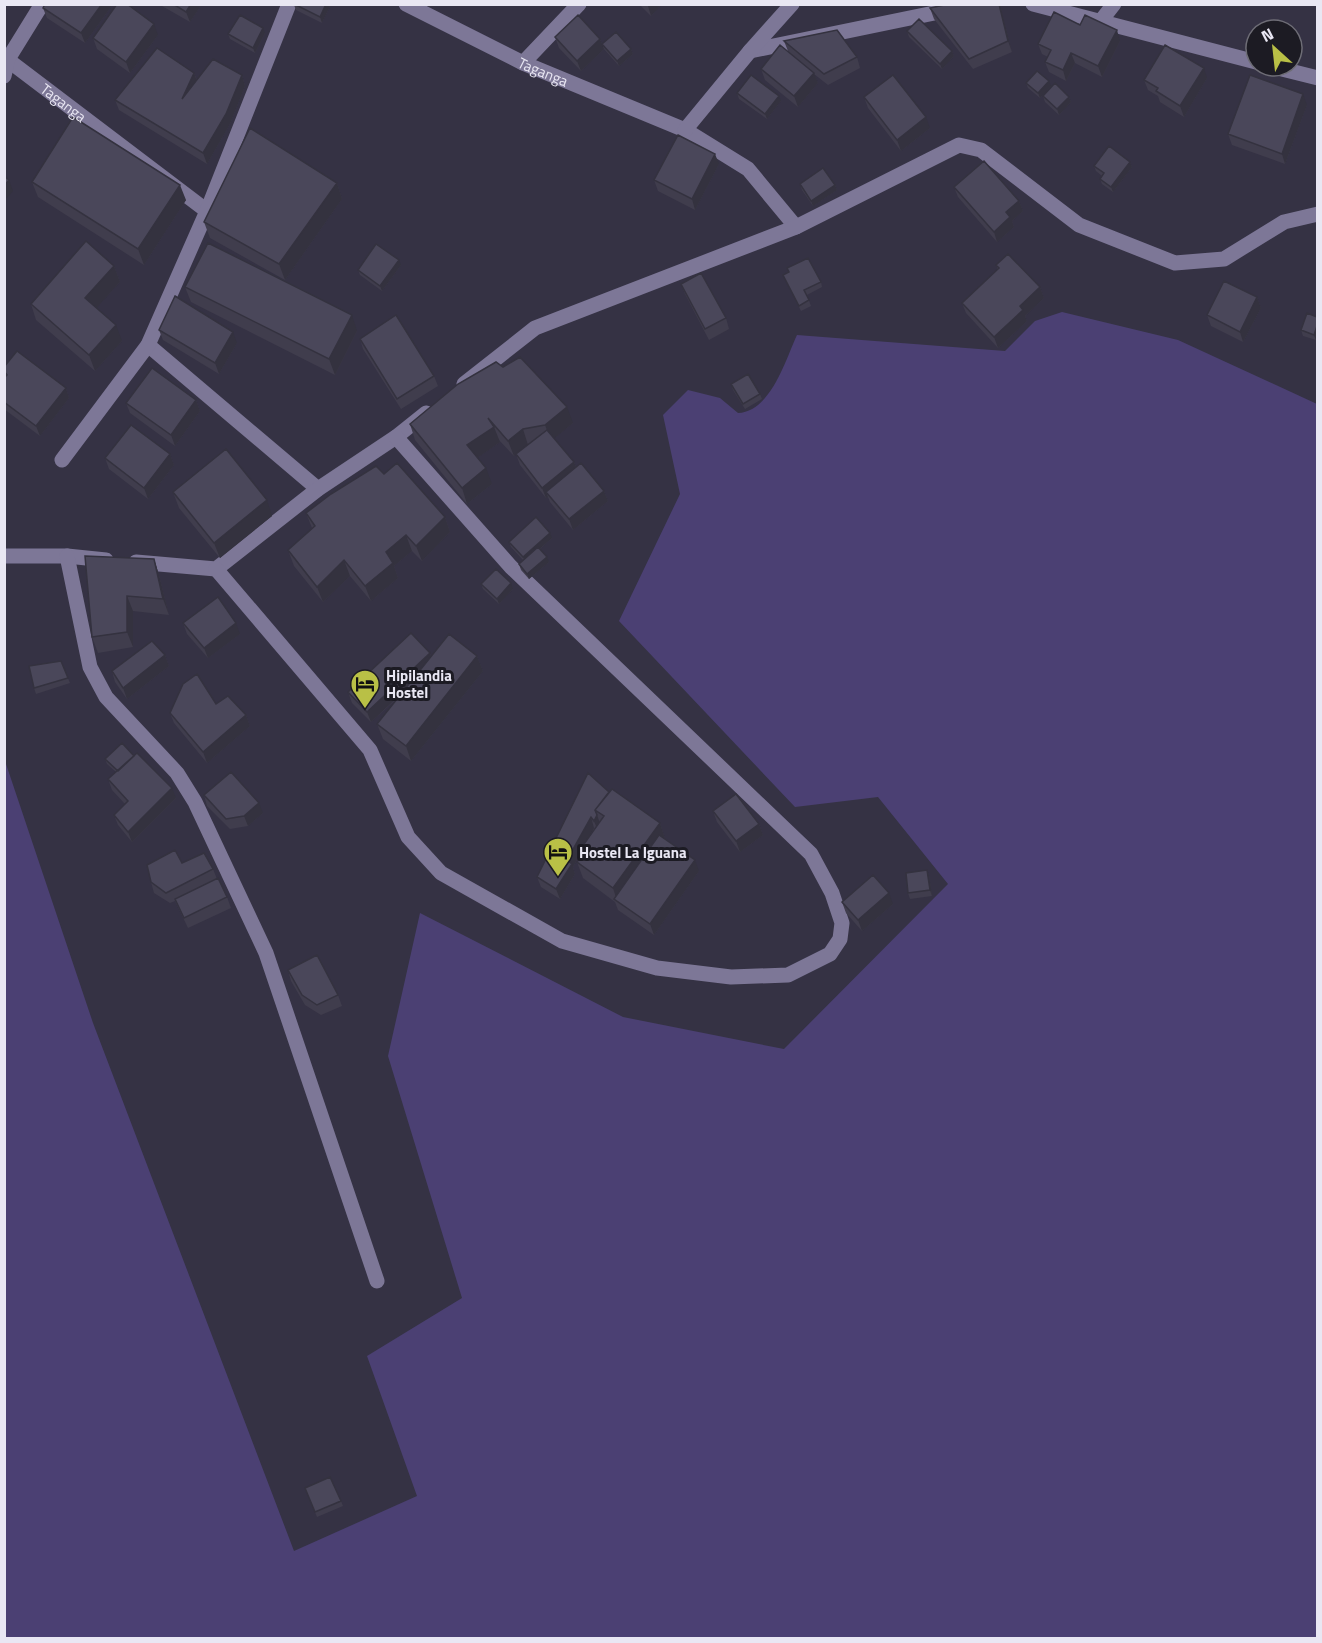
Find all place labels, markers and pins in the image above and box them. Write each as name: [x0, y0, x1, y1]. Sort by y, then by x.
place label: Hipilandia Hostel: [386, 664, 452, 704]
hotel icon: Hipilandia Hostel: [349, 668, 381, 710]
hotel icon: Hostel La Iguana: [542, 836, 574, 878]
place label: Hostel La Iguana: [579, 841, 687, 864]

